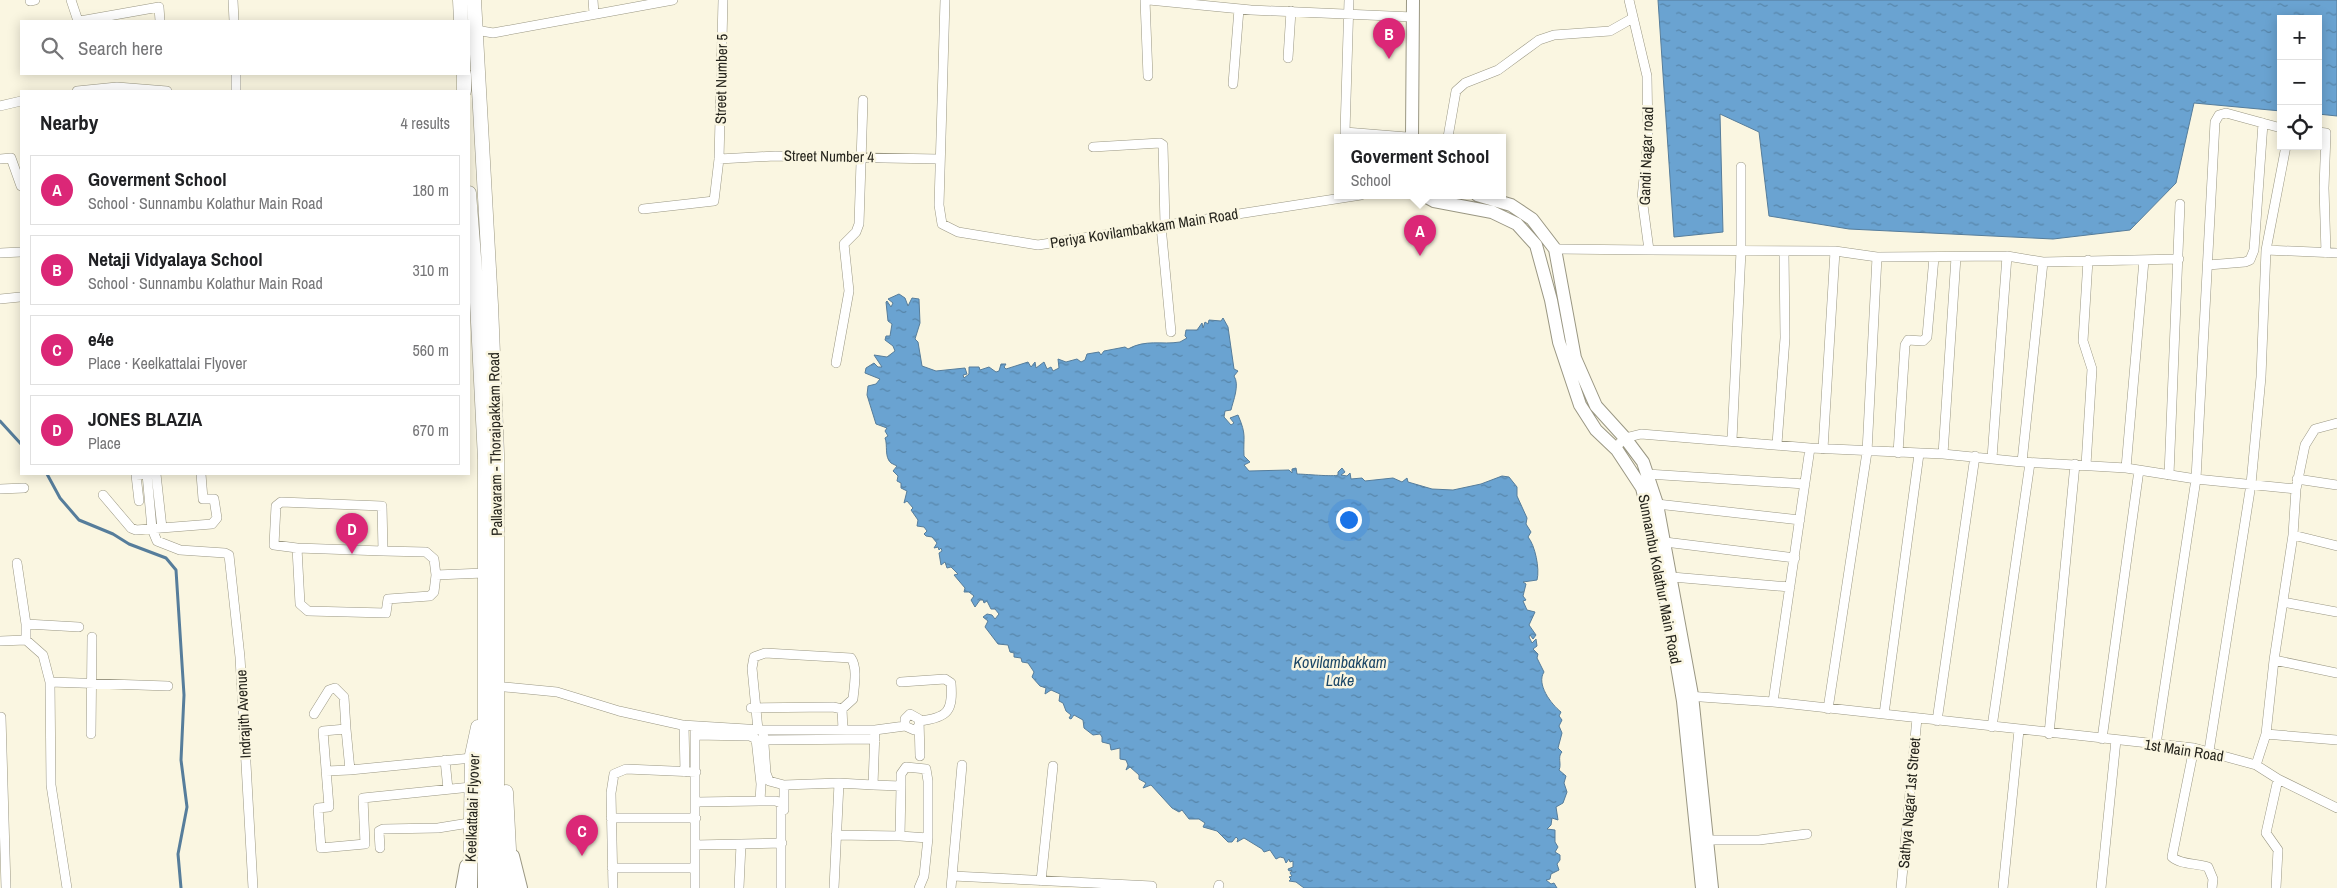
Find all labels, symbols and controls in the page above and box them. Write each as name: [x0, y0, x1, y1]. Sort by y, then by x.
map controls: [2277, 15, 2322, 150]
button: +: [2277, 15, 2322, 60]
pin: B: [1373, 18, 1405, 59]
search box: [20, 20, 470, 75]
icon: search: [38, 34, 66, 62]
street label: Street Number 5: [710, 34, 732, 124]
text: Search here: [78, 35, 163, 61]
button: −: [2277, 60, 2322, 105]
button: locate: [2277, 105, 2322, 150]
street label: Gandi Nagar road: [1634, 106, 1658, 206]
text: Nearby: [40, 108, 98, 137]
text: 4 results: [400, 112, 450, 134]
popup: [1334, 134, 1506, 199]
text: Goverment School: [1351, 143, 1489, 169]
street label: Street Number 4: [784, 145, 874, 167]
text: Goverment School: [88, 166, 227, 192]
text: School: [1351, 169, 1391, 191]
text: A: [52, 179, 62, 201]
text: 180 m: [413, 179, 449, 201]
text: School · Sunnambu Kolathur Main Road: [88, 192, 323, 214]
street label: Periya Kovilambakkam Main Road: [1048, 203, 1240, 253]
pin: A: [1404, 215, 1436, 256]
text: Netaji Vidyalaya School: [88, 246, 263, 272]
text: B: [52, 259, 62, 281]
text: 310 m: [413, 259, 449, 281]
text: School · Sunnambu Kolathur Main Road: [88, 272, 323, 294]
text: e4e: [88, 326, 114, 352]
text: C: [52, 339, 62, 361]
text: 560 m: [413, 339, 449, 361]
text: Place · Keelkattalai Flyover: [88, 352, 247, 374]
street label: Pallavaram - Thoraipakkam Road: [483, 352, 507, 536]
text: JONES BLAZIA: [88, 406, 202, 432]
text: D: [52, 419, 62, 441]
text: 670 m: [413, 419, 449, 441]
text: Place: [88, 432, 121, 454]
street label: Sunnambu Kolathur Main Road: [1633, 492, 1687, 666]
your location: [1336, 507, 1362, 533]
pin: D: [336, 513, 368, 554]
water label: Kovilambakkam Lake: [1293, 651, 1387, 691]
street label: Indrajith Avenue: [230, 669, 256, 759]
street label: 1st Main Road: [2143, 733, 2225, 767]
street label: Sathya Nagar 1st Street: [1893, 736, 1925, 869]
street label: Keelkattalai Flyover: [460, 754, 484, 862]
pin: C: [566, 815, 598, 856]

